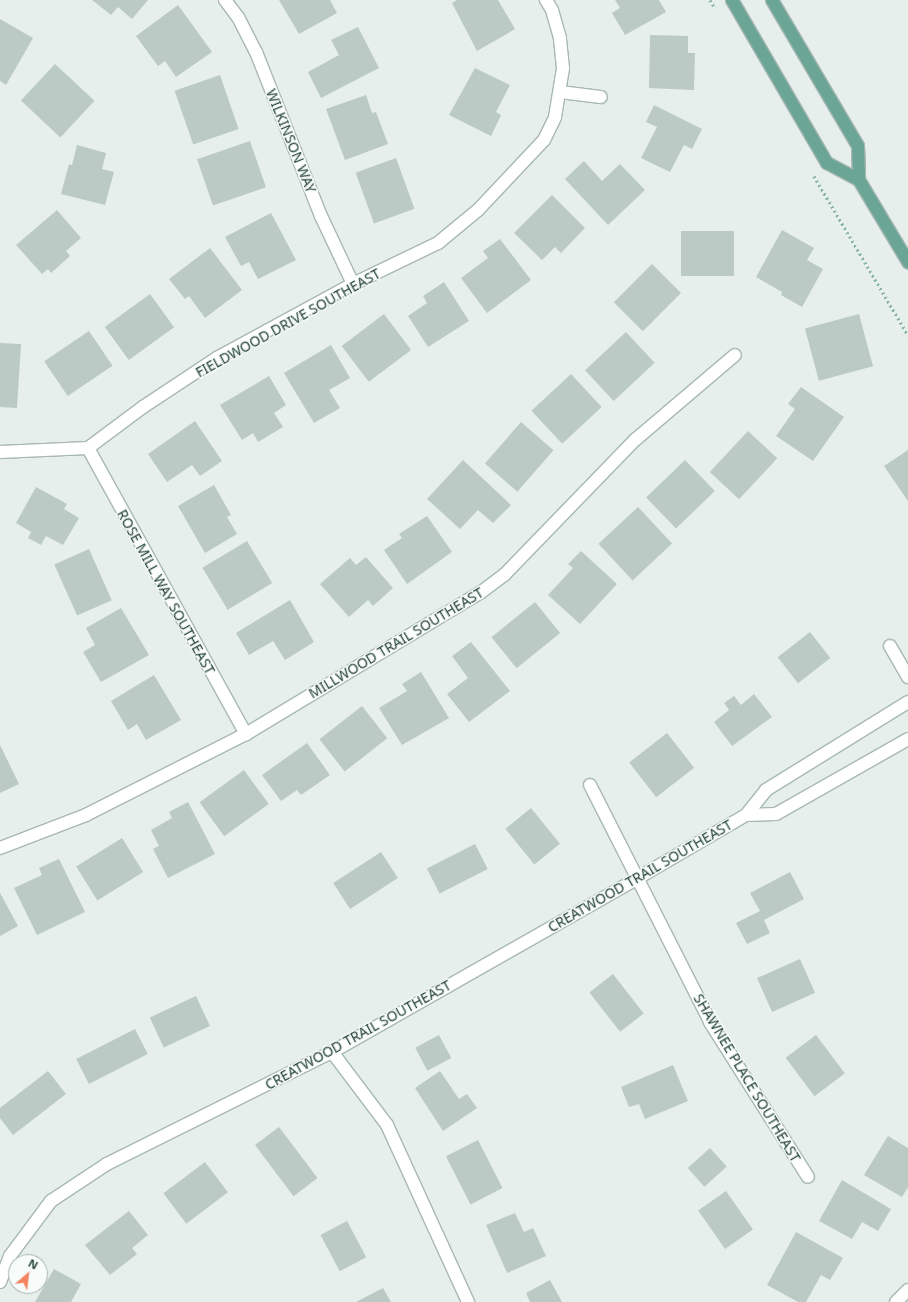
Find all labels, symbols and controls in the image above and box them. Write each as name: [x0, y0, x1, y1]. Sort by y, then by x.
street label: WILKINSON WAY: [263, 87, 319, 195]
street label: FIELDWOOD DRIVE SOUTHEAST: [193, 265, 383, 381]
street label: ROSE MILL WAY SOUTHEAST: [114, 507, 218, 677]
street label: MILLWOOD TRAIL SOUTHEAST: [306, 584, 486, 702]
street label: CREATWOOD TRAIL SOUTHEAST: [545, 816, 735, 936]
street label: CREATWOOD TRAIL SOUTHEAST: [262, 977, 454, 1093]
street label: SHAWNEE PLACE SOUTHEAST: [690, 991, 804, 1165]
north arrow: [8, 1254, 48, 1294]
text: N: [26, 1255, 41, 1273]

